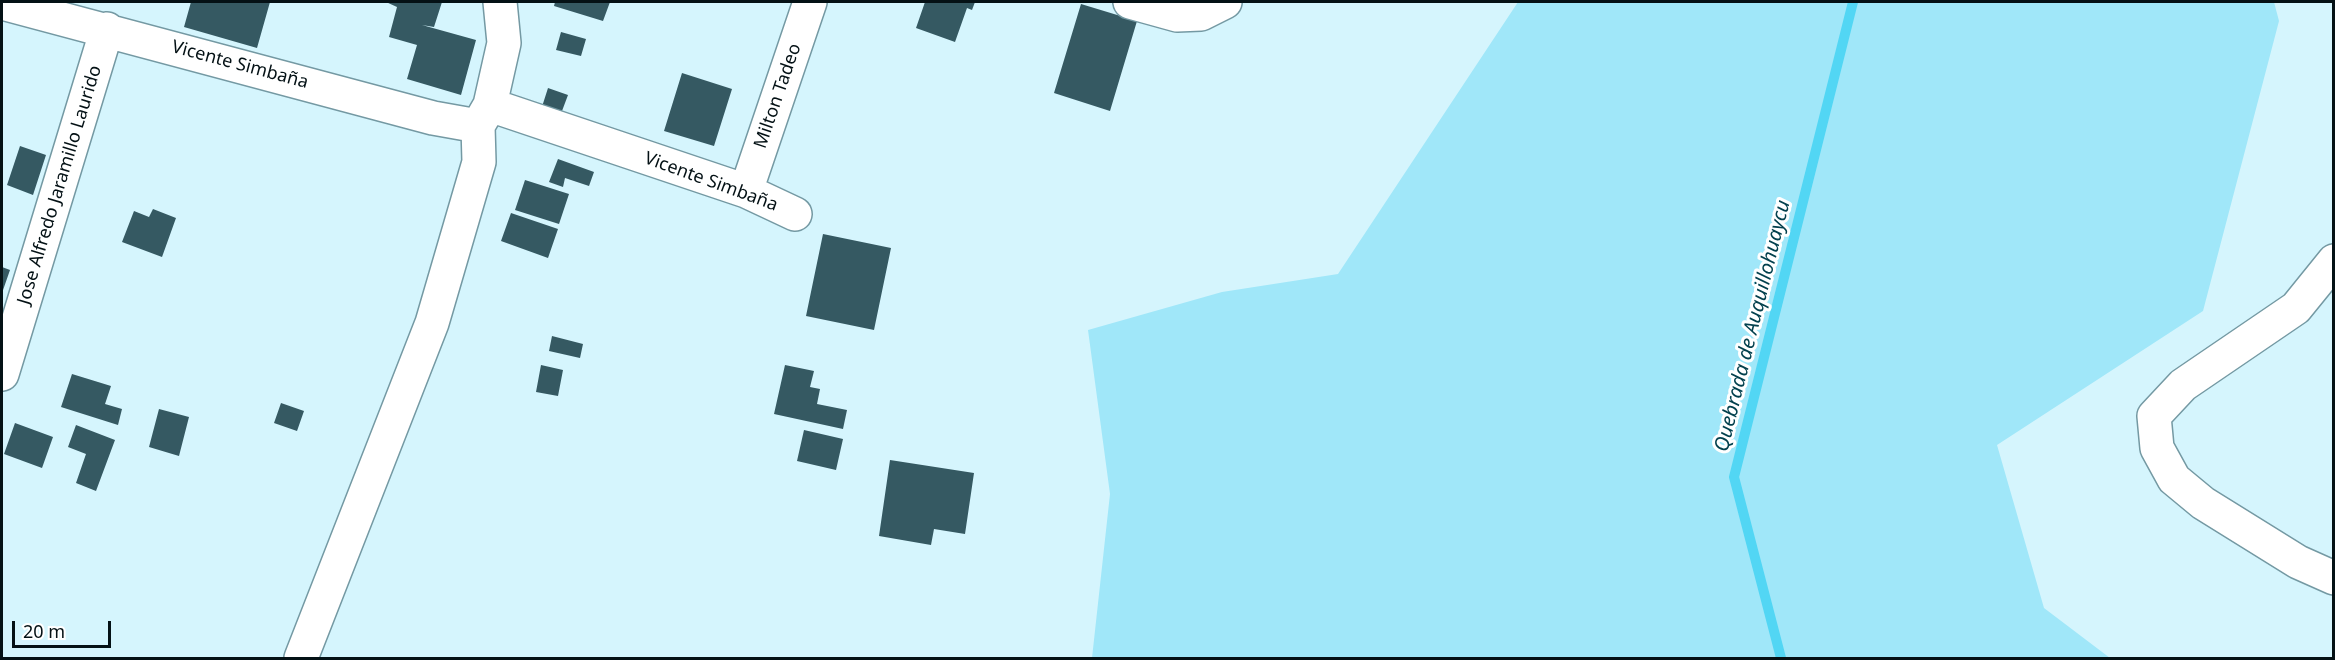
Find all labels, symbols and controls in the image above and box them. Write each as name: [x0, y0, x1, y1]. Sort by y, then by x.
street label: Vicente Simbaña: [169, 36, 311, 94]
street label: Milton Tadeo: [750, 41, 806, 151]
street label: Jose Alfredo Jaramillo Laurido: [13, 63, 107, 307]
street label: Vicente Simbaña: [641, 148, 781, 216]
water label: Quebrada de Auquillohuaycu: [1710, 198, 1796, 454]
scale bar: [15, 609, 114, 647]
text: 20 m: [23, 619, 65, 643]

